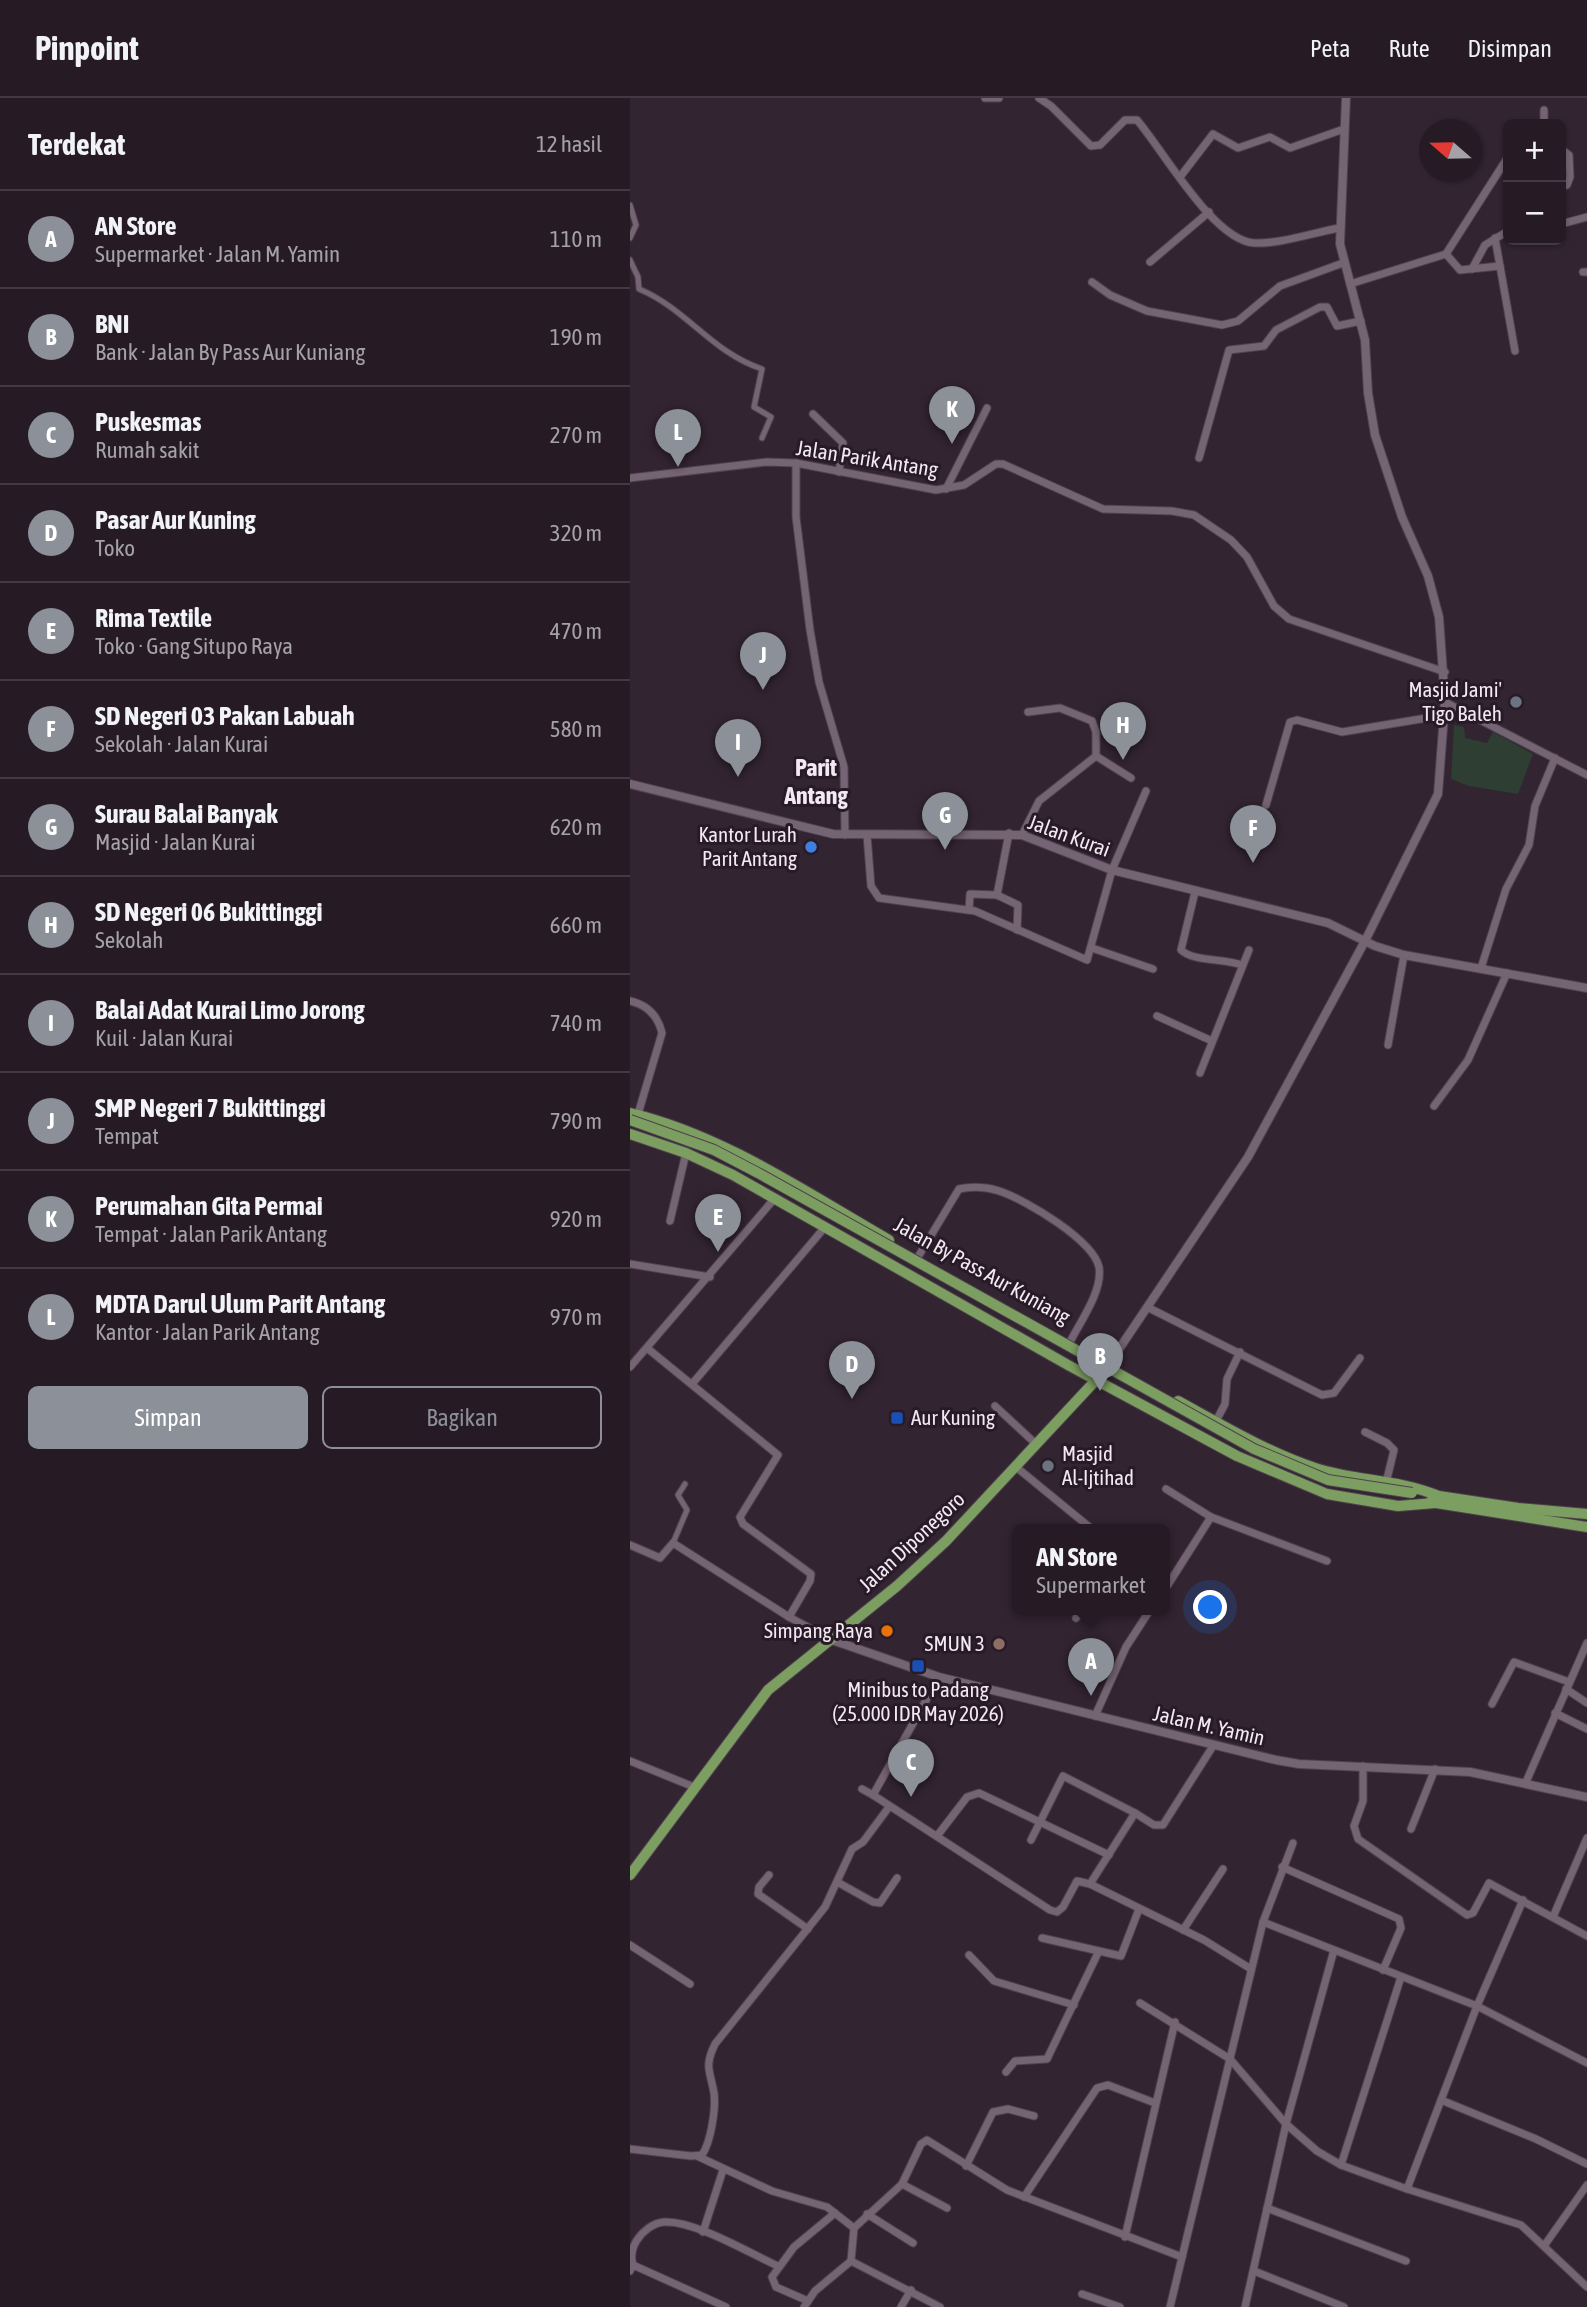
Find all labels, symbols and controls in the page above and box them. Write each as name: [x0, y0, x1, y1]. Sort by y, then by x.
text: Pinpoint: [35, 29, 139, 67]
text: Peta: [1310, 35, 1350, 62]
text: Rute: [1388, 35, 1430, 62]
text: Disimpan: [1468, 35, 1552, 62]
north arrow: [1419, 119, 1482, 182]
map controls: [1503, 119, 1566, 245]
button: +: [1503, 119, 1566, 182]
text: Terdekat: [28, 127, 125, 161]
text: 12 hasil: [536, 131, 602, 157]
button: −: [1503, 182, 1566, 245]
text: AN Store: [95, 211, 176, 241]
text: A: [45, 226, 57, 252]
text: 110 m: [550, 226, 602, 252]
text: Supermarket · Jalan M. Yamin: [95, 241, 340, 267]
text: BNI: [95, 309, 129, 339]
text: B: [46, 324, 56, 350]
text: 190 m: [550, 324, 602, 350]
text: Bank · Jalan By Pass Aur Kuniang: [95, 339, 365, 365]
pin: K: [929, 386, 975, 444]
text: Puskesmas: [95, 407, 201, 437]
pin: L: [655, 409, 701, 467]
text: C: [46, 422, 56, 448]
text: 270 m: [550, 422, 602, 448]
street label: Jalan Parik Antang: [795, 435, 940, 481]
text: Rumah sakit: [95, 437, 199, 463]
text: Pasar Aur Kuning: [95, 505, 256, 535]
text: D: [45, 520, 57, 546]
text: 320 m: [550, 520, 602, 546]
text: Toko: [95, 535, 135, 561]
text: Rima Textile: [95, 603, 212, 633]
text: E: [46, 618, 56, 644]
text: 470 m: [550, 618, 602, 644]
pin: J: [740, 632, 786, 690]
text: Toko · Gang Situpo Raya: [95, 633, 293, 659]
place label: Masjid Jami' Tigo Baleh: [1408, 677, 1502, 725]
marker: Masjid Jami' Tigo Baleh: [1508, 694, 1524, 710]
text: SD Negeri 03 Pakan Labuah: [95, 701, 355, 731]
pin: H: [1100, 702, 1146, 760]
text: F: [46, 716, 56, 742]
text: 580 m: [550, 716, 602, 742]
pin: I: [715, 719, 761, 777]
text: Sekolah · Jalan Kurai: [95, 731, 268, 757]
district label: Parit Antang: [783, 754, 848, 809]
pin: G: [922, 792, 968, 850]
text: Surau Balai Banyak: [95, 799, 278, 829]
pin: F: [1230, 805, 1276, 863]
street label: Jalan Kurai: [1025, 809, 1114, 861]
text: G: [45, 814, 57, 840]
text: 620 m: [550, 814, 602, 840]
place label: Kantor Lurah Parit Antang: [698, 822, 797, 870]
text: Masjid · Jalan Kurai: [95, 829, 256, 855]
marker: Kantor Lurah Parit Antang: [803, 839, 819, 855]
text: SD Negeri 06 Bukittinggi: [95, 897, 322, 927]
text: H: [44, 912, 58, 938]
text: 660 m: [550, 912, 602, 938]
text: Sekolah: [95, 927, 164, 953]
text: Balai Adat Kurai Limo Jorong: [95, 995, 365, 1025]
text: I: [48, 1010, 54, 1036]
text: 740 m: [550, 1010, 602, 1036]
text: Kuil · Jalan Kurai: [95, 1025, 233, 1051]
text: SMP Negeri 7 Bukittinggi: [95, 1093, 326, 1123]
text: J: [47, 1108, 55, 1134]
text: 790 m: [550, 1108, 602, 1134]
text: Tempat: [95, 1123, 159, 1149]
text: Perumahan Gita Permai: [95, 1191, 323, 1221]
pin: E: [695, 1194, 741, 1252]
text: K: [45, 1206, 57, 1232]
text: 920 m: [550, 1206, 602, 1232]
street label: Jalan By Pass Aur Kuniang: [890, 1212, 1075, 1328]
text: Tempat · Jalan Parik Antang: [95, 1221, 327, 1247]
text: MDTA Darul Ulum Parit Antang: [95, 1289, 385, 1319]
text: L: [47, 1304, 55, 1330]
text: 970 m: [550, 1304, 602, 1330]
text: Kantor · Jalan Parik Antang: [95, 1319, 320, 1345]
pin: B: [1077, 1333, 1123, 1391]
pin: D: [829, 1341, 875, 1399]
button: Simpan: [28, 1386, 308, 1449]
button: Bagikan: [322, 1386, 602, 1449]
place label: Aur Kuning: [911, 1405, 995, 1429]
marker: Aur Kuning: [889, 1410, 905, 1426]
place label: Masjid Al-Ijtihad: [1062, 1441, 1134, 1489]
marker: Masjid Al-Ijtihad: [1040, 1458, 1056, 1474]
street label: Jalan Diponegoro: [854, 1486, 969, 1596]
popup: [1012, 1524, 1170, 1615]
text: AN Store: [1036, 1542, 1118, 1572]
text: Supermarket: [1036, 1572, 1146, 1598]
your location: [1193, 1590, 1227, 1624]
place label: Simpang Raya: [764, 1618, 873, 1642]
marker: Simpang Raya: [879, 1623, 895, 1639]
place label: SMUN 3: [925, 1631, 985, 1655]
marker: SMUN 3: [991, 1636, 1007, 1652]
pin: A: [1068, 1638, 1114, 1696]
marker: Minibus to Padang (25.000 IDR May 2026): [910, 1658, 926, 1674]
place label: Minibus to Padang (25.000 IDR May 2026): [832, 1677, 1004, 1725]
street label: Jalan M. Yamin: [1151, 1701, 1267, 1749]
pin: C: [888, 1739, 934, 1797]

